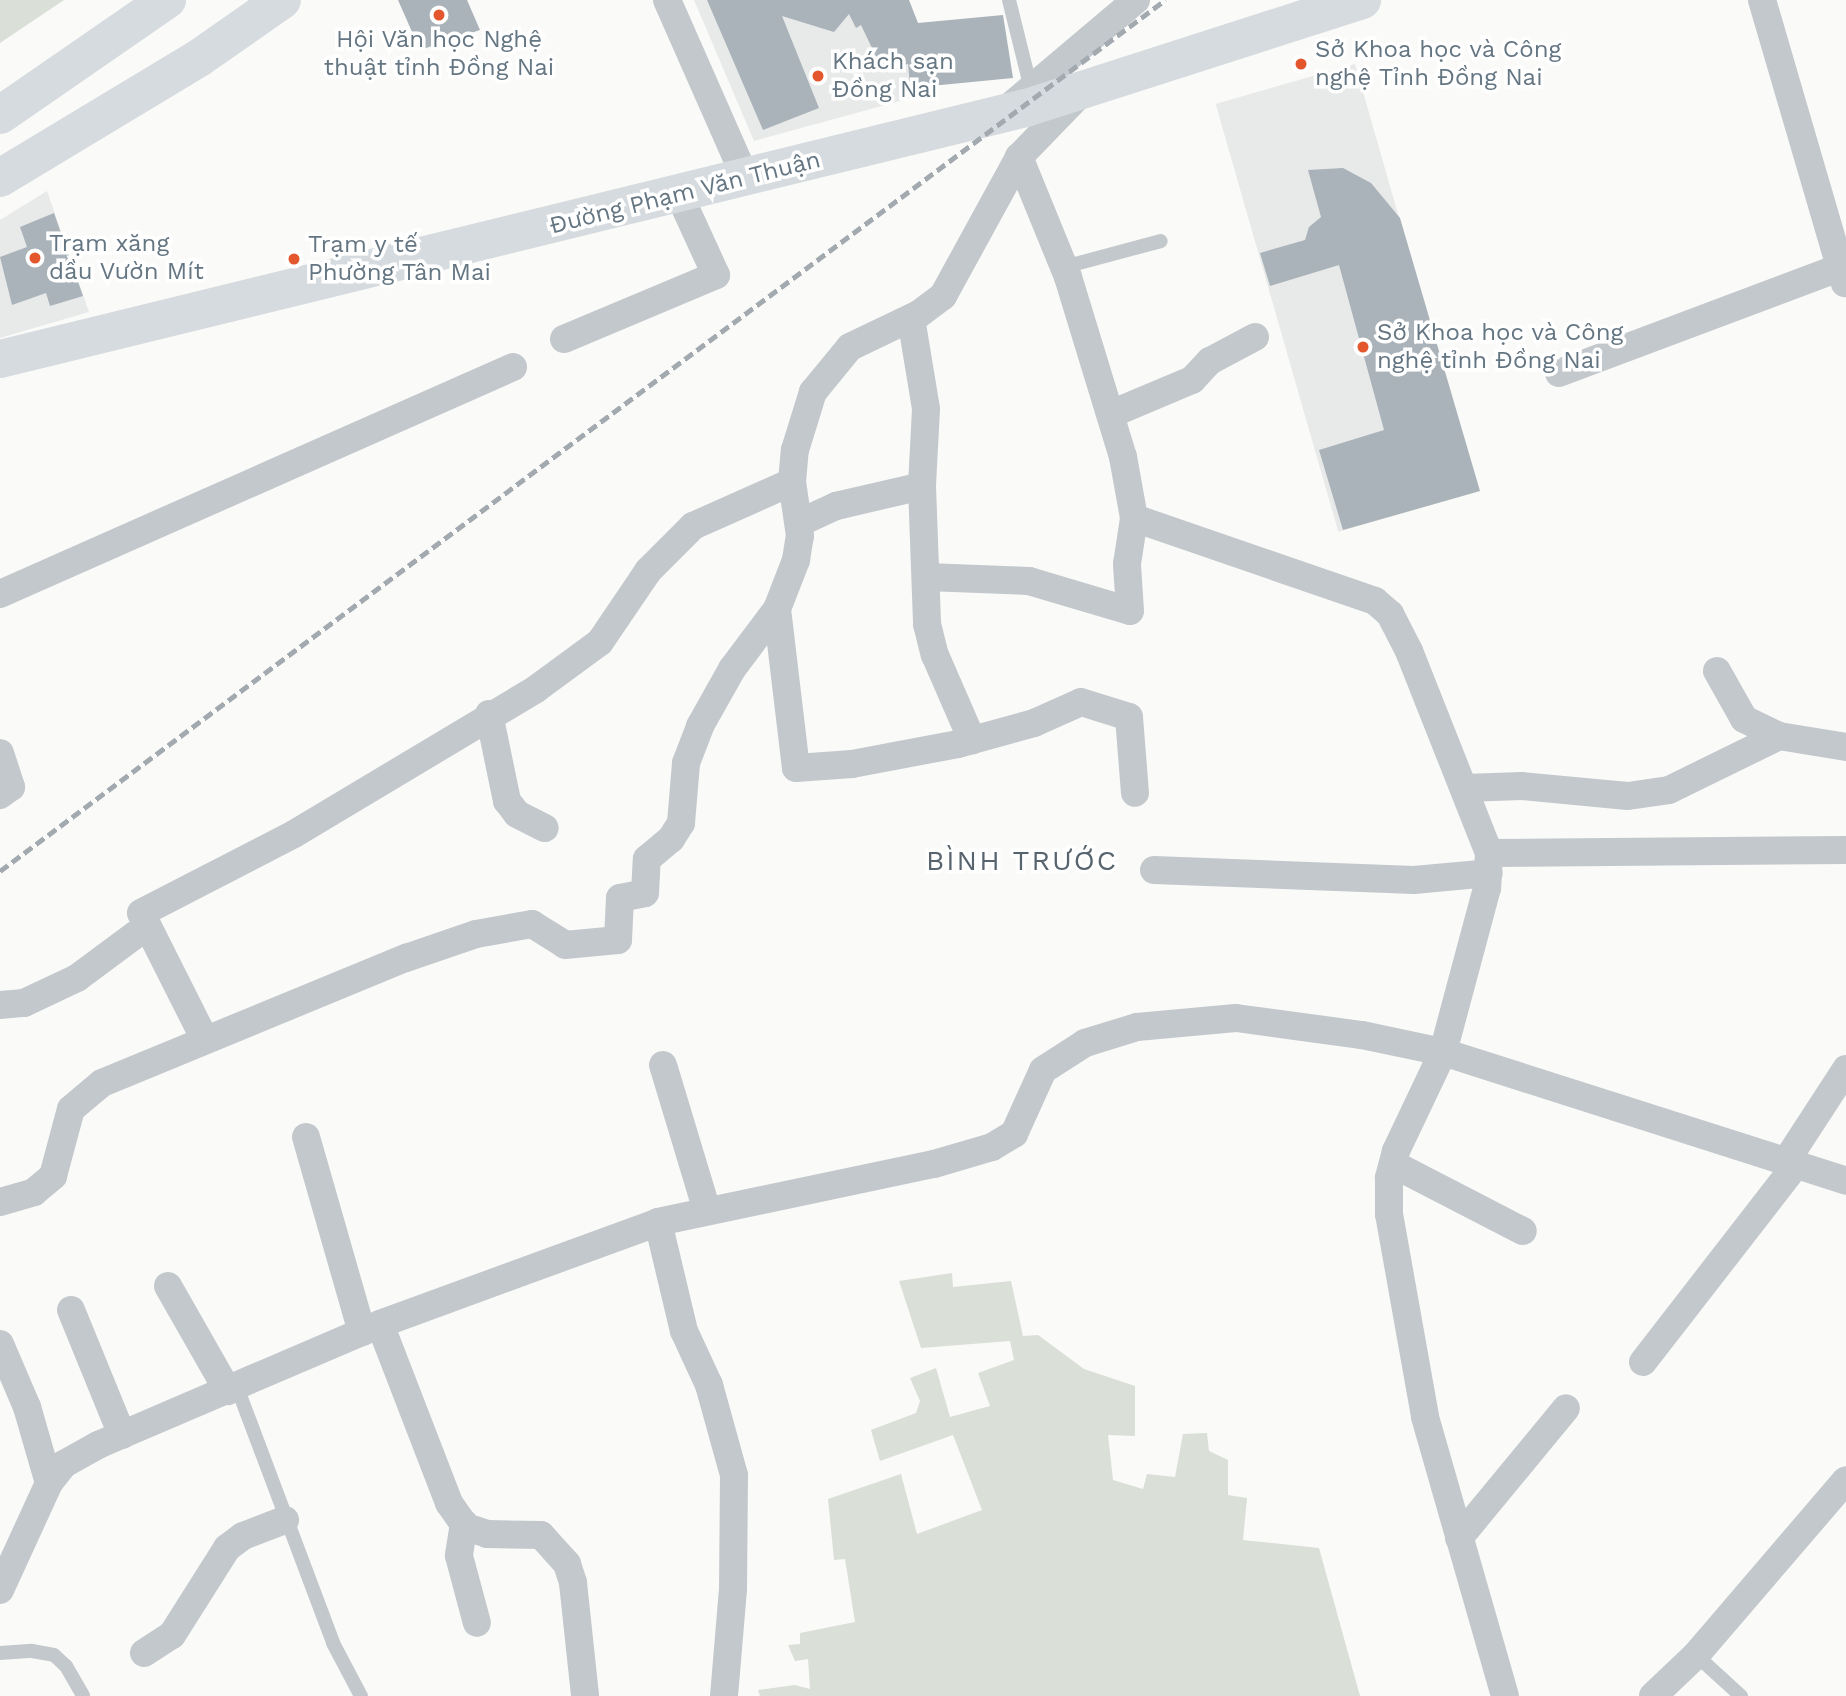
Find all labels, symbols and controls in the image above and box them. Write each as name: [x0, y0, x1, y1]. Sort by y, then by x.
marker: Hội Văn học Nghệ thuật tỉnh Đồng Nai: [431, 7, 447, 23]
place label: Hội Văn học Nghệ thuật tỉnh Đồng Nai: [324, 26, 554, 82]
place label: Sở Khoa học và Công nghệ Tỉnh Đồng Nai: [1315, 36, 1563, 92]
place label: Khách sạn Đồng Nai: [832, 48, 954, 104]
marker: Sở Khoa học và Công nghệ Tỉnh Đồng Nai: [1293, 56, 1309, 72]
marker: Khách sạn Đồng Nai: [810, 68, 826, 84]
street label: Đường Phạm Văn Thuận: [546, 145, 824, 241]
place label: Trạm xăng dầu Vườn Mít: [49, 230, 205, 286]
place label: Trạm y tế Phường Tân Mai: [308, 231, 492, 287]
marker: Trạm xăng dầu Vườn Mít: [27, 250, 43, 266]
marker: Trạm y tế Phường Tân Mai: [286, 251, 302, 267]
place label: Sở Khoa học và Công nghệ tỉnh Đồng Nai: [1377, 319, 1625, 375]
marker: Sở Khoa học và Công nghệ tỉnh Đồng Nai: [1355, 339, 1371, 355]
district label: BÌNH TRƯỚC: [927, 844, 1117, 878]

